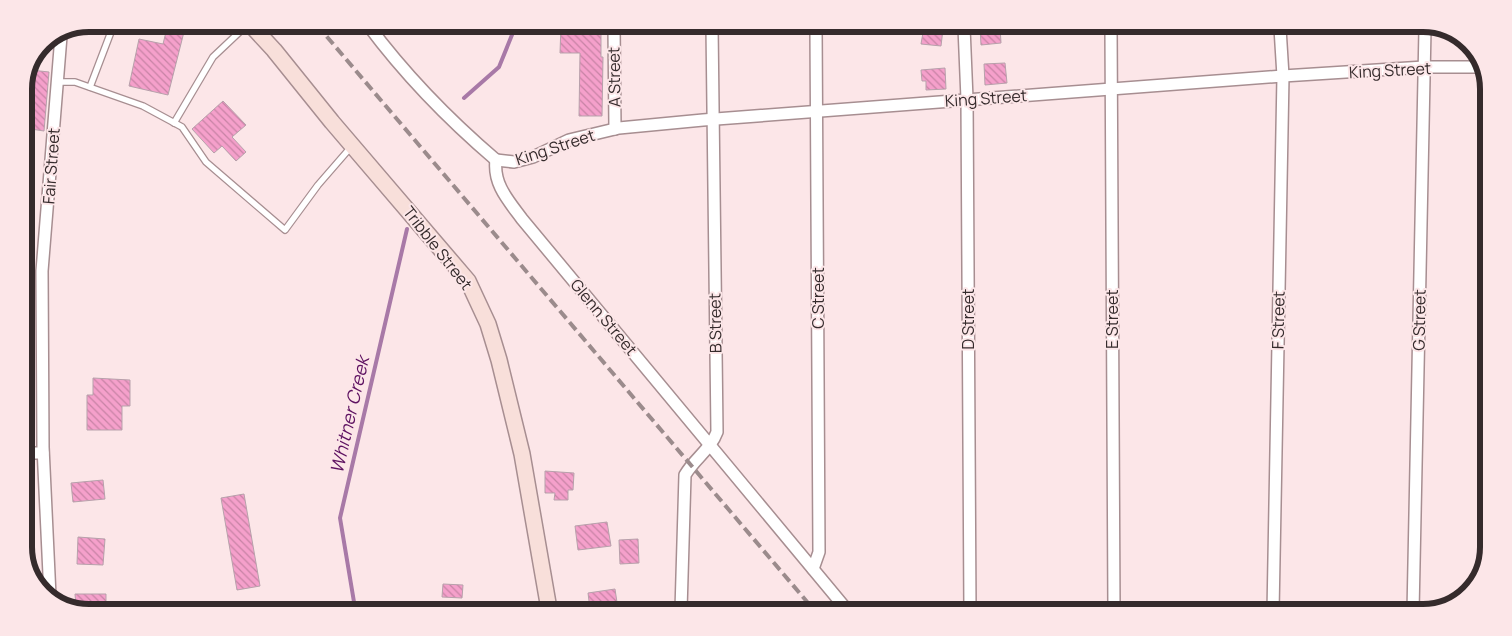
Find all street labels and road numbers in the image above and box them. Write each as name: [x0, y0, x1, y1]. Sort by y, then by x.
street label: A Street: [602, 47, 626, 107]
street label: King Street: [1348, 57, 1432, 83]
street label: King Street: [944, 84, 1028, 112]
street label: King Street: [512, 124, 598, 170]
street label: Fair Street: [37, 127, 65, 205]
street label: Tribble Street: [398, 202, 478, 294]
street label: C Street: [807, 267, 829, 329]
street label: Glenn Street: [566, 274, 642, 360]
street label: D Street: [957, 289, 979, 349]
street label: E Street: [1101, 289, 1123, 349]
street label: G Street: [1407, 289, 1431, 351]
street label: F Street: [1266, 291, 1290, 349]
street label: B Street: [703, 293, 727, 353]

